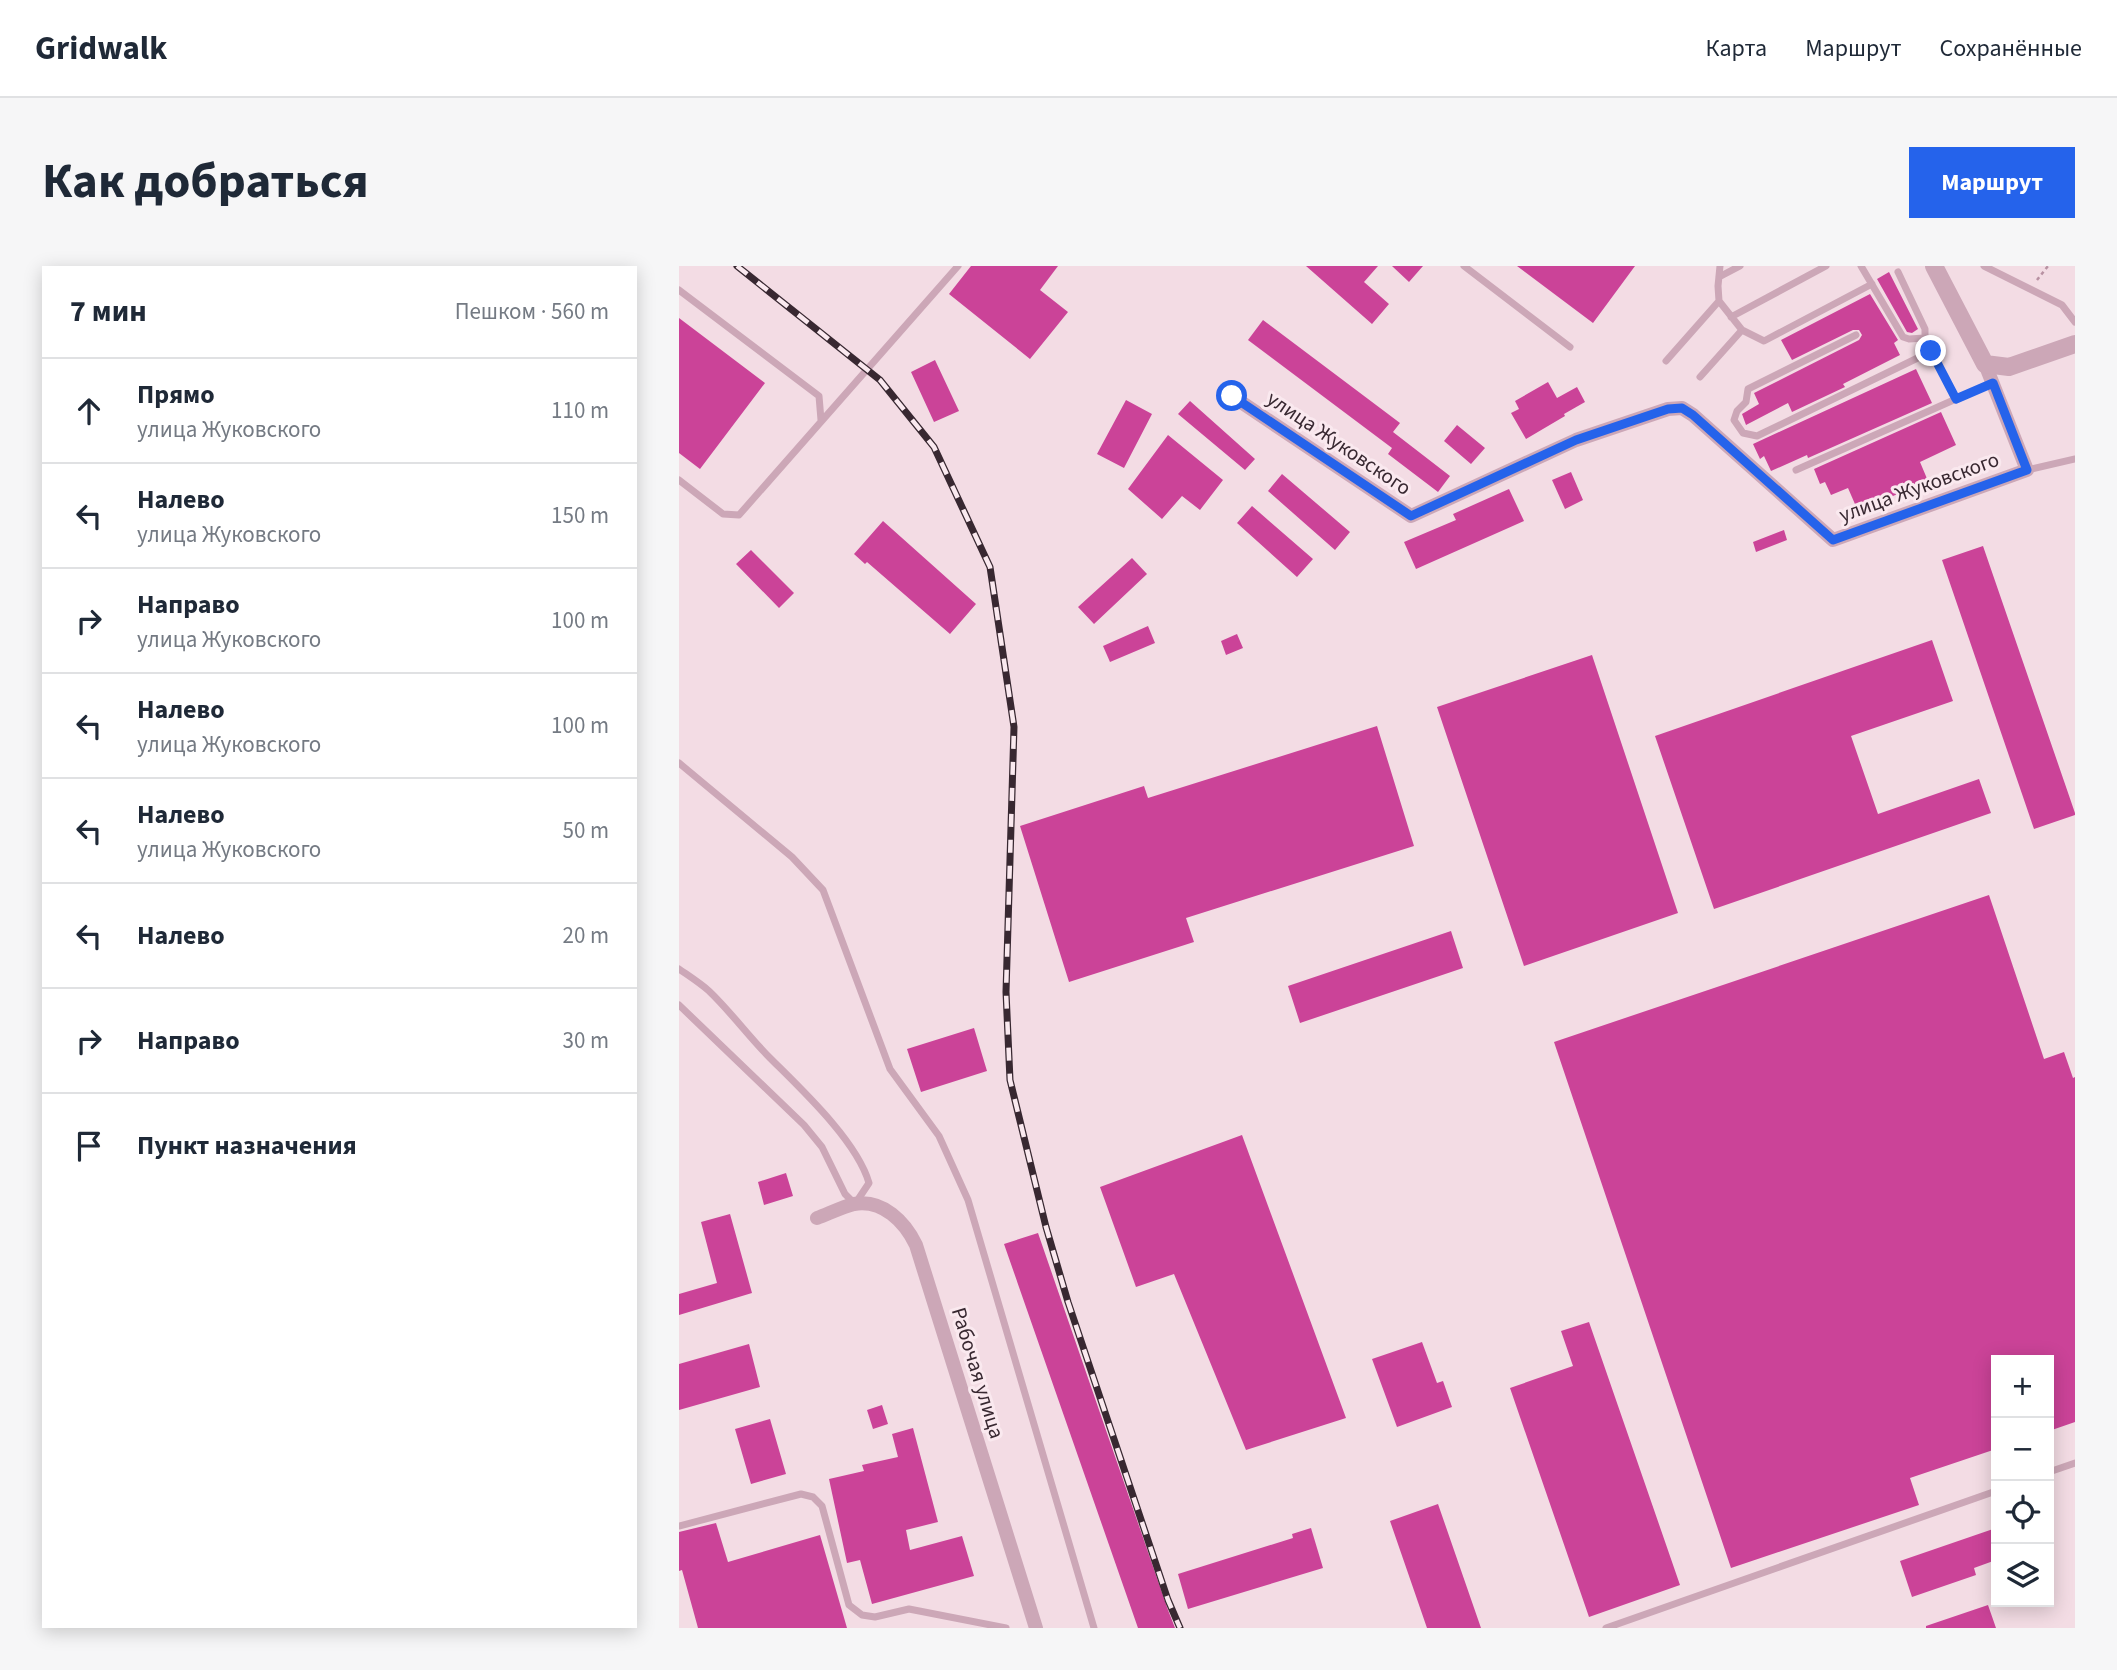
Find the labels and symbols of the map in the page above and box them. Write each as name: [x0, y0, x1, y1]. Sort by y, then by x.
route end: [1915, 335, 1946, 366]
route start: [1216, 380, 1247, 411]
street label: улица Жуковского: [1261, 384, 1417, 502]
street label: улица Жуковского: [1835, 444, 2003, 530]
street label: Рабочая улица: [944, 1304, 1012, 1442]

